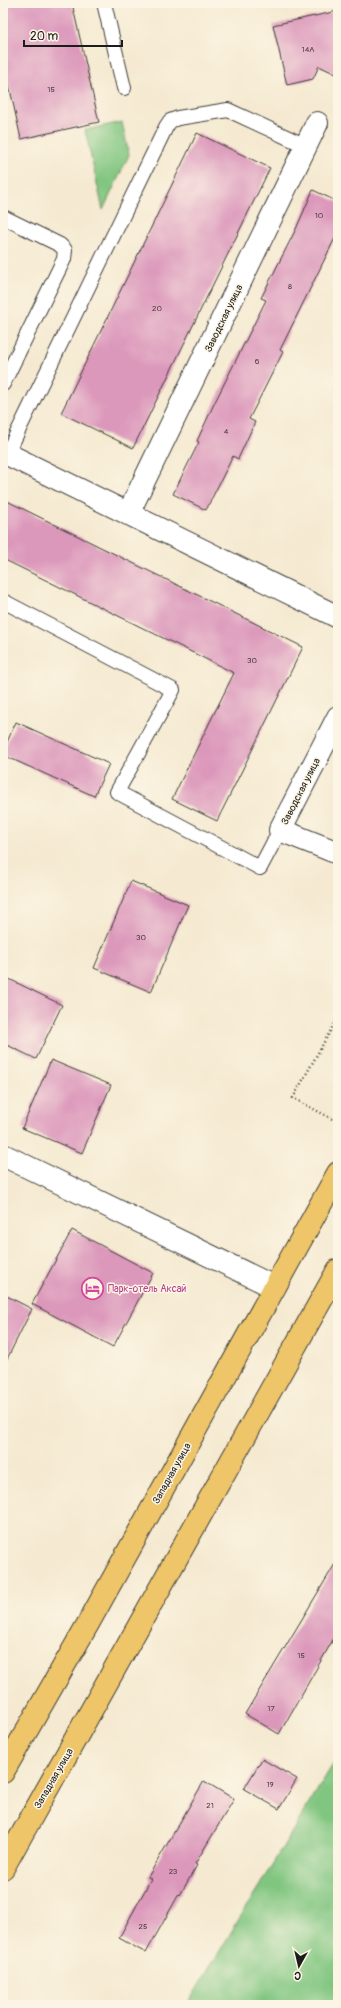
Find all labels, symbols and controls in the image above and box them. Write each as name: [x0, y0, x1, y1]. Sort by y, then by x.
scale bar: [24, 22, 122, 48]
text: 20 m: [30, 29, 59, 44]
house number: 14А: [302, 45, 314, 54]
house number: 15: [47, 85, 55, 94]
house number: 10: [315, 211, 324, 220]
street label: Заводская улица: [202, 282, 246, 354]
house number: 8: [288, 282, 292, 291]
house number: 20: [152, 304, 163, 313]
house number: 6: [255, 357, 260, 366]
house number: 4: [224, 427, 229, 436]
house number: 30: [247, 656, 257, 665]
street label: Заводская улица: [279, 756, 323, 827]
house number: 30: [136, 933, 146, 942]
hotel icon: Парк-отель Аксай: [79, 1275, 105, 1301]
place label: Парк-отель Аксай: [108, 1283, 187, 1295]
street label: Западная улица: [150, 1441, 194, 1506]
house number: 15: [297, 1651, 305, 1660]
house number: 17: [267, 1704, 275, 1713]
street label: Западная улица: [32, 1746, 76, 1811]
house number: 19: [266, 1780, 274, 1789]
house number: 21: [206, 1801, 214, 1810]
house number: 23: [169, 1867, 178, 1876]
house number: 25: [139, 1922, 147, 1931]
north arrow: [279, 1946, 319, 1986]
text: С: [293, 1968, 302, 1982]

